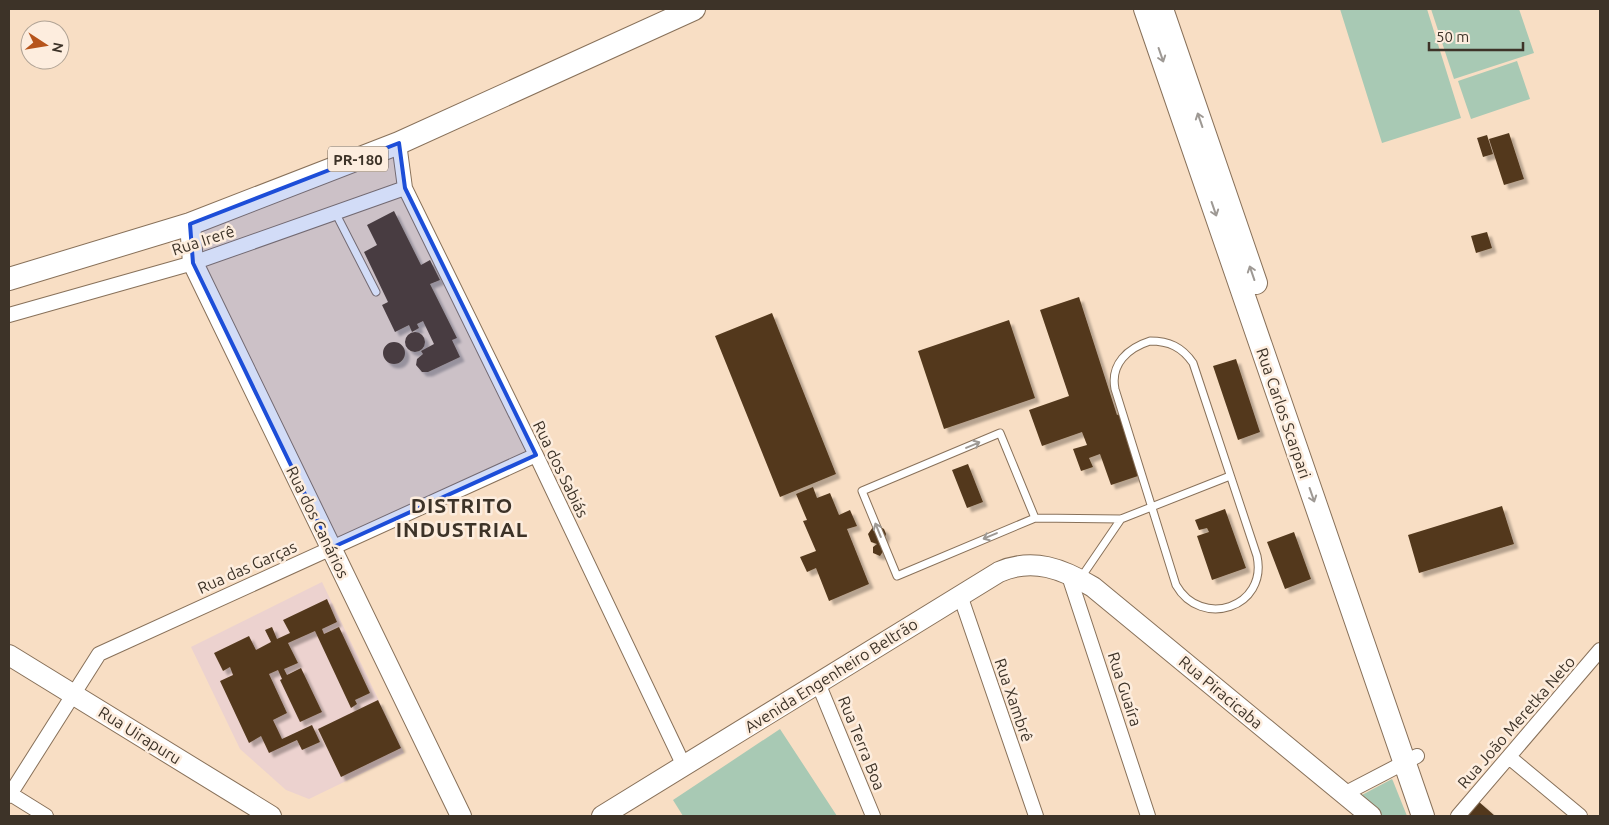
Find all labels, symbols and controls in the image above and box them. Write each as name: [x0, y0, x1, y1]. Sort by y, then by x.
north arrow: [20, 20, 70, 70]
scale bar: [1429, 20, 1523, 52]
text: 50 m: [1436, 28, 1469, 45]
text: N: [49, 41, 67, 54]
one-way arrow: [1156, 47, 1166, 63]
one-way arrow: [1195, 112, 1204, 128]
road number: PR-180: [328, 146, 388, 172]
one-way arrow: [1209, 200, 1219, 216]
street label: Rua Irerê: [169, 221, 237, 259]
one-way arrow: [1247, 266, 1257, 282]
street label: Rua Carlos Scarpari: [1253, 345, 1315, 481]
street label: Rua dos Sabiás: [530, 418, 592, 520]
one-way arrow: [965, 439, 980, 449]
street label: Rua dos Canários: [283, 463, 353, 581]
one-way arrow: [1308, 486, 1317, 502]
district label: DISTRITO INDUSTRIAL: [396, 493, 528, 541]
one-way arrow: [873, 523, 882, 539]
one-way arrow: [983, 532, 998, 542]
street label: Rua das Garças: [195, 537, 299, 597]
street label: Avenida Engenheiro Beltrão: [741, 614, 921, 736]
street label: Rua Guaíra: [1105, 650, 1145, 728]
street label: Rua Piracicaba: [1176, 652, 1266, 732]
street label: Rua João Meretka Neto: [1454, 652, 1578, 792]
street label: Rua Xambrê: [991, 656, 1037, 744]
street label: Rua Terra Boa: [835, 693, 889, 793]
street label: Rua Uirapuru: [95, 703, 185, 767]

